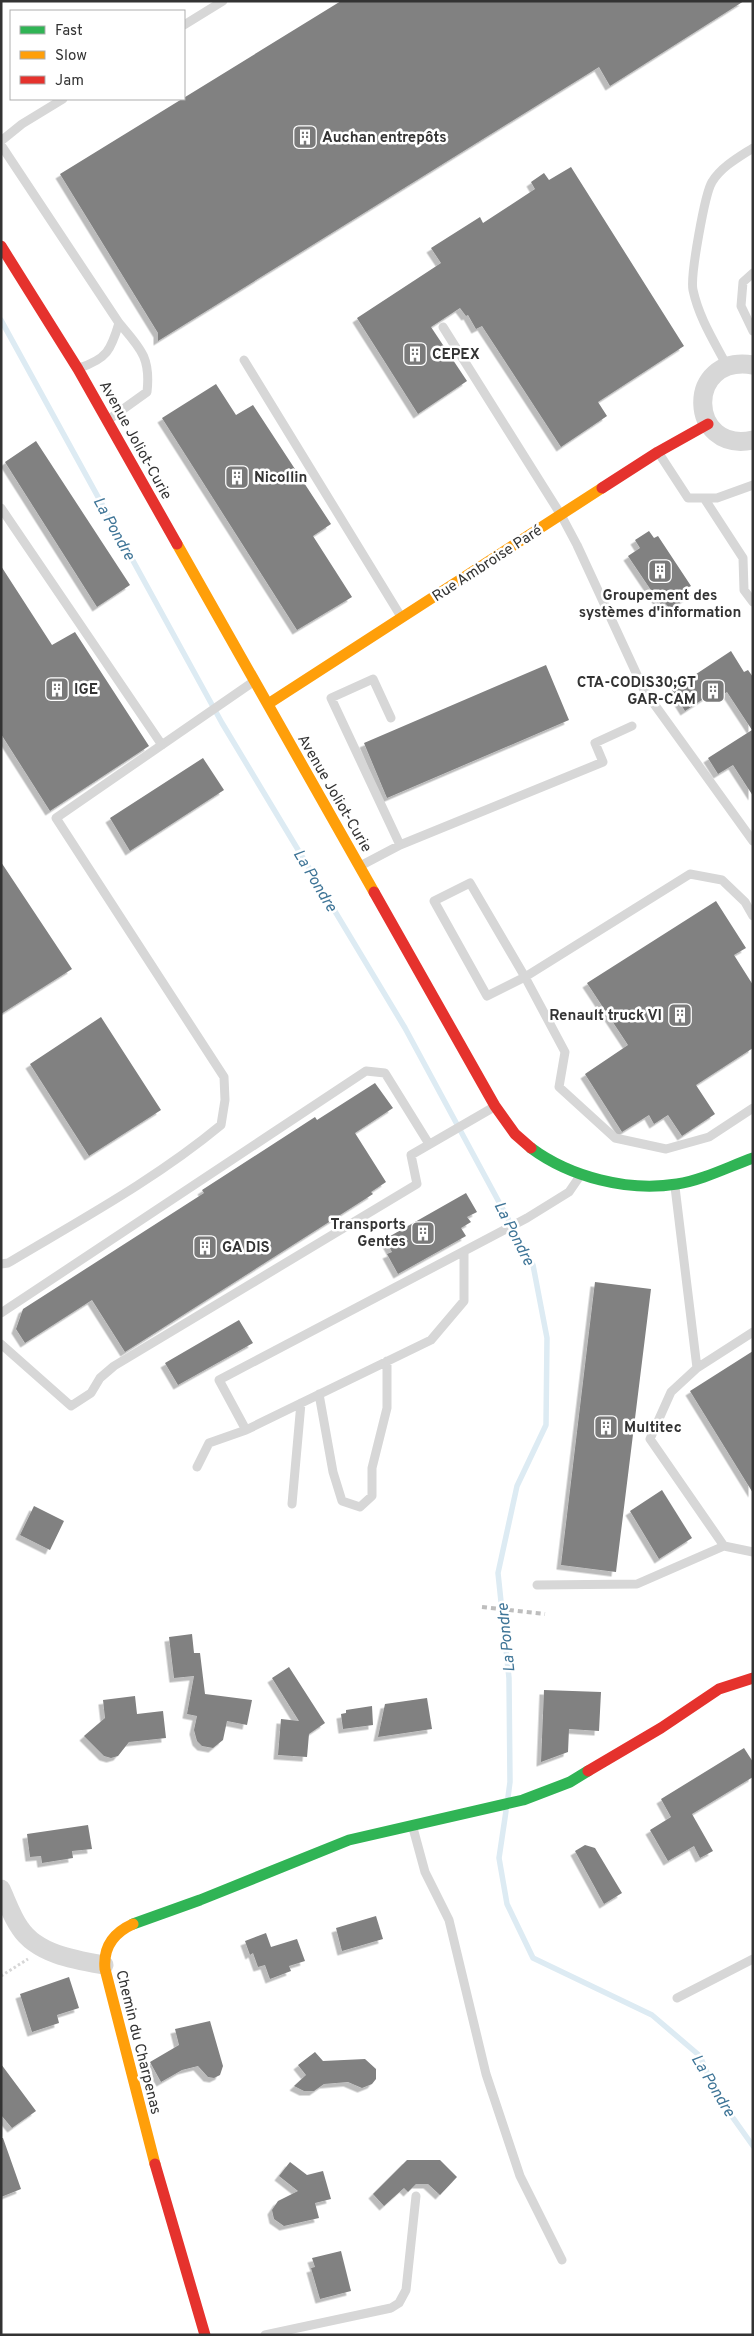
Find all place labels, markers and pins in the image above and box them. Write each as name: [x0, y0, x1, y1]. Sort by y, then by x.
building icon: Auchan entrepôts: [292, 124, 318, 150]
place label: Auchan entrepôts: [322, 129, 447, 148]
building icon: CEPEX: [402, 341, 428, 367]
place label: CEPEX: [432, 346, 480, 365]
building icon: Nicollin: [224, 464, 250, 490]
place label: Nicollin: [254, 469, 307, 488]
building icon: Groupement des systèmes d'information: [647, 558, 673, 584]
place label: Groupement des systèmes d'information: [579, 587, 741, 623]
place label: CTA-CODIS30;GT GAR-CAM: [577, 674, 696, 710]
building icon: IGE: [44, 676, 70, 702]
building icon: CTA-CODIS30;GT GAR-CAM: [700, 678, 726, 704]
place label: IGE: [74, 681, 98, 700]
building icon: Renault truck VI: [667, 1002, 693, 1028]
place label: Renault truck VI: [549, 1007, 662, 1026]
place label: Transports Gentes: [331, 1216, 406, 1252]
building icon: Transports Gentes: [410, 1220, 436, 1246]
building icon: GA DIS: [192, 1234, 218, 1260]
place label: GA DIS: [222, 1239, 270, 1258]
building icon: Multitec: [593, 1414, 619, 1440]
place label: Multitec: [624, 1419, 682, 1438]

